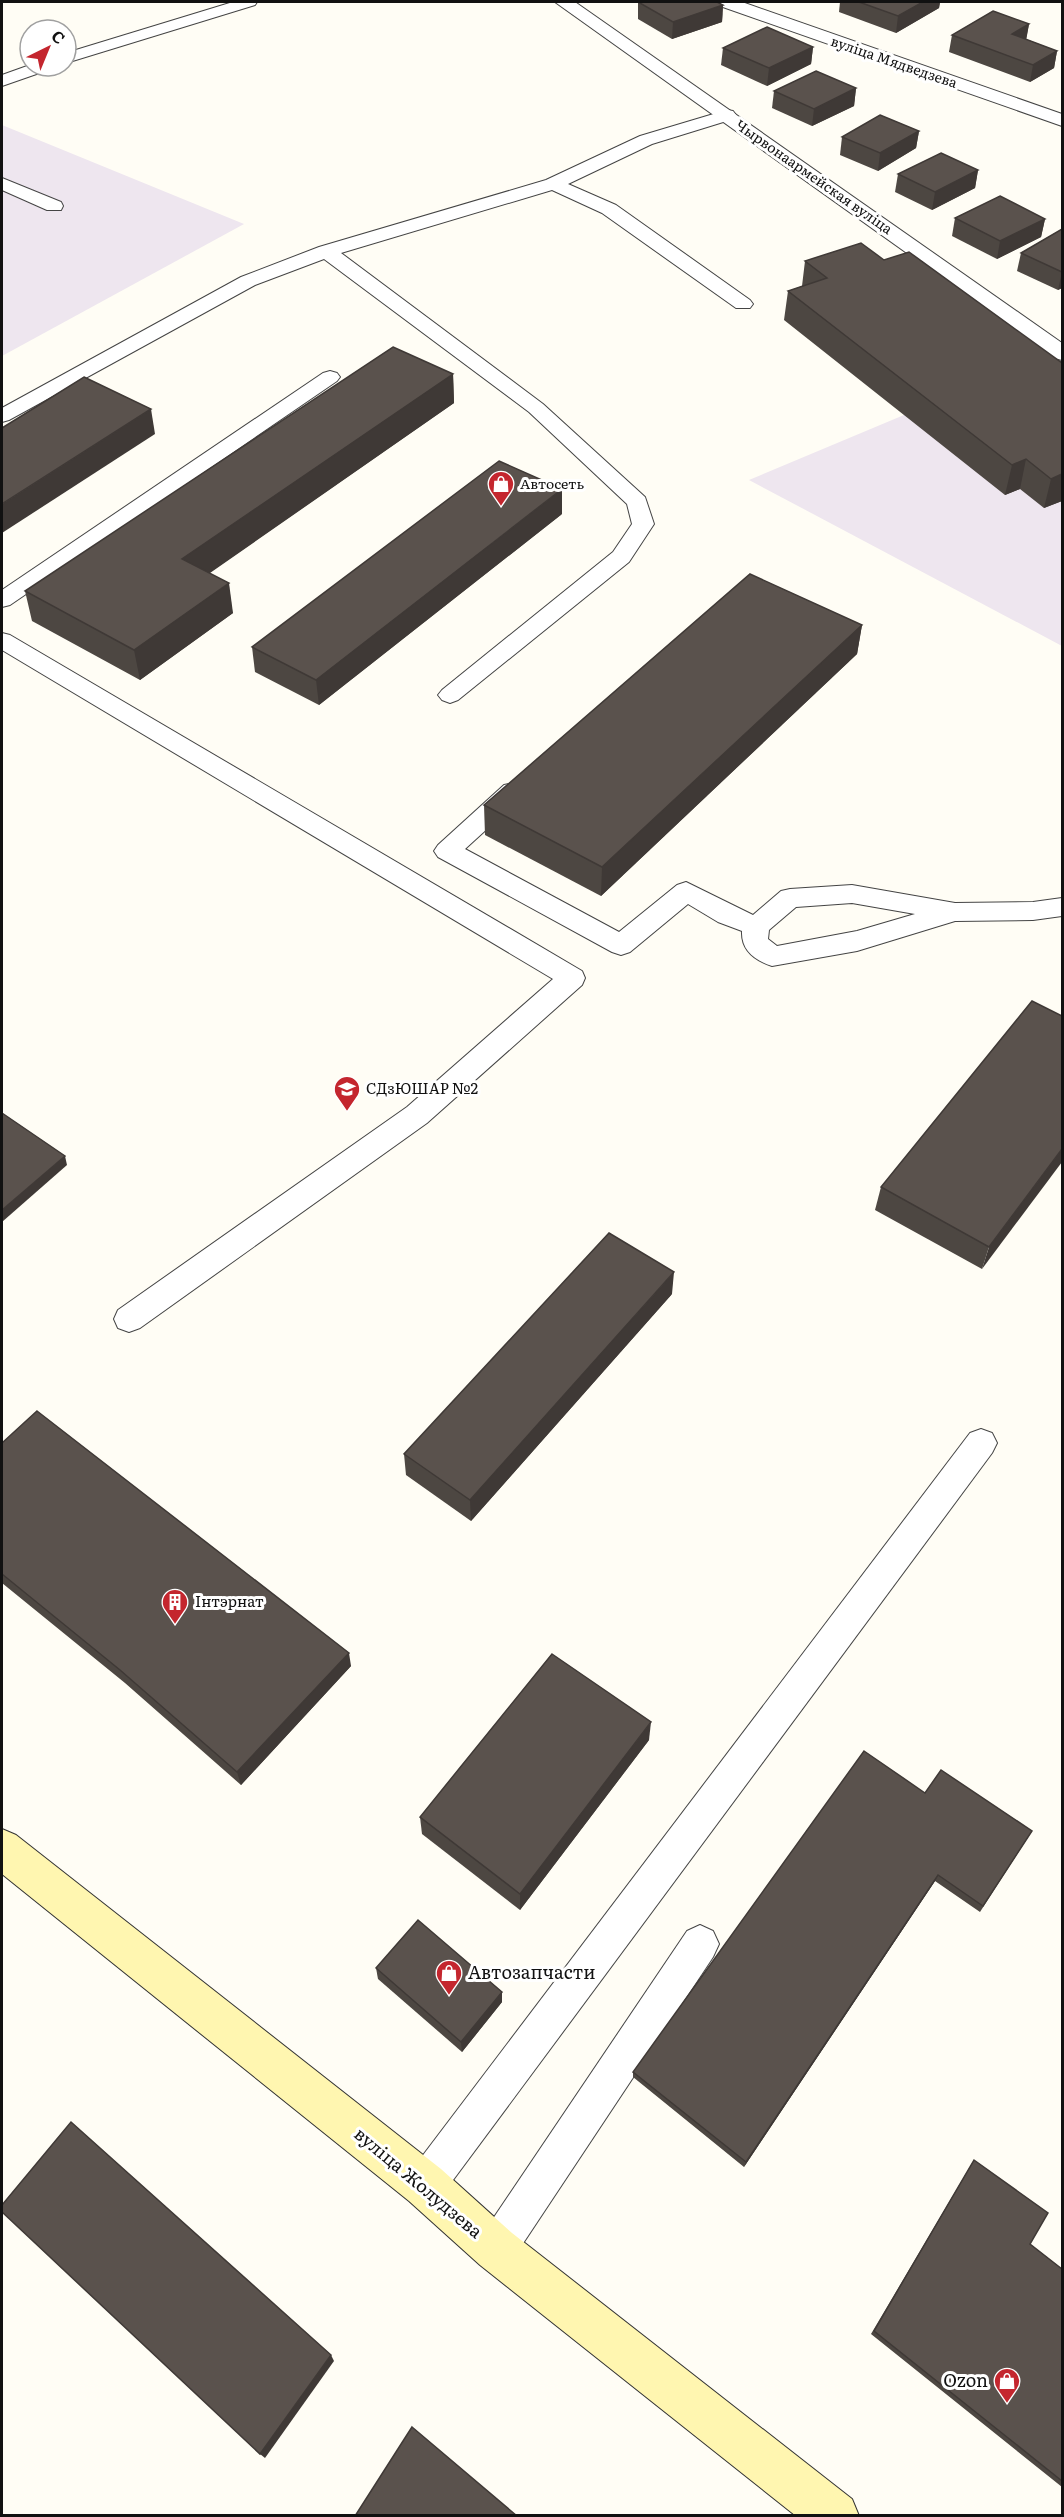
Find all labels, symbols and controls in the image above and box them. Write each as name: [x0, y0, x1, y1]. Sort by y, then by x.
north arrow: [18, 18, 78, 78]
text: С: [47, 24, 71, 49]
street label: вуліца Мядведзева: [828, 30, 961, 92]
street label: Чырвонаармейская вуліца: [732, 114, 898, 238]
shop icon: Автосеть: [486, 469, 516, 507]
place label: Автосеть: [520, 473, 584, 493]
school or university icon: СДзЮШАР №2: [332, 1074, 362, 1112]
place label: СДзЮШАР №2: [366, 1076, 479, 1099]
building icon: Інтэрнат: [160, 1587, 190, 1625]
place label: Інтэрнат: [195, 1589, 264, 1612]
shop icon: Автозапчасти: [434, 1958, 464, 1996]
place label: Автозапчасти: [468, 1958, 596, 1985]
street label: вуліца Жолудзева: [349, 2120, 489, 2244]
place label: Ozon: [943, 2366, 988, 2393]
shop icon: Ozon: [992, 2366, 1022, 2404]

